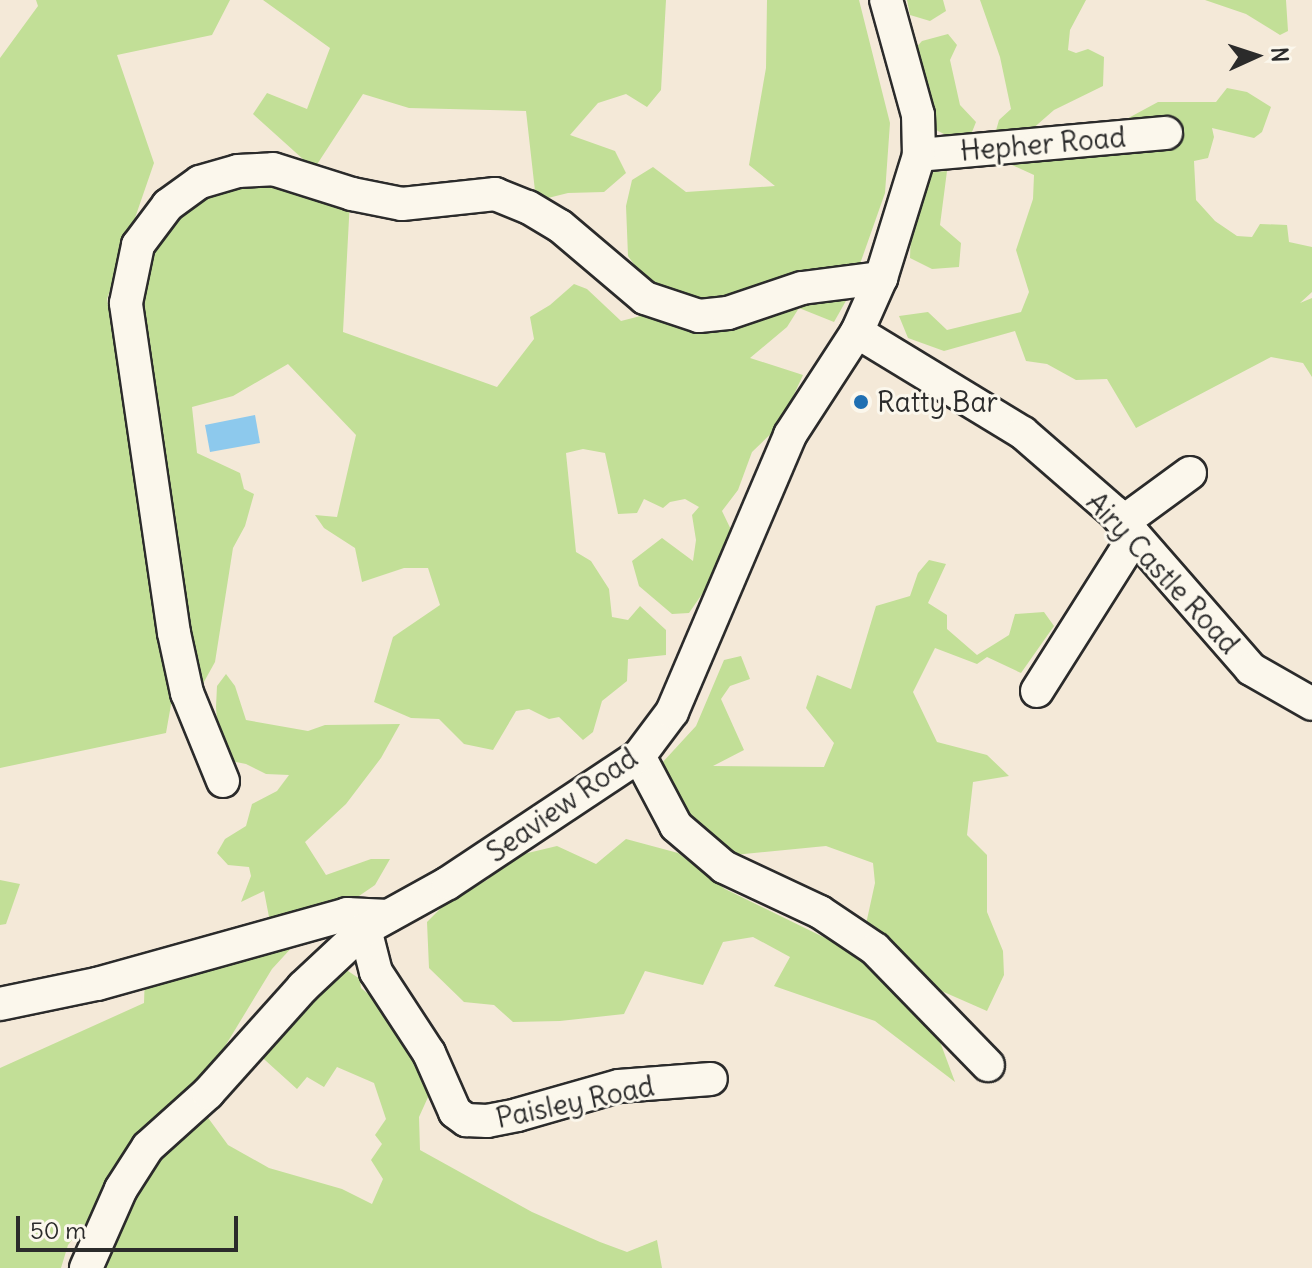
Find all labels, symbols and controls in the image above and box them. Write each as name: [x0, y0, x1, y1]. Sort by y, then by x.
north arrow: [1216, 16, 1296, 96]
text: N: [1266, 46, 1294, 63]
street label: Hepher Road: [959, 120, 1127, 168]
place label: Ratty Bar: [877, 385, 998, 419]
marker: Ratty Bar: [852, 393, 870, 411]
street label: Airy Castle Road: [1080, 485, 1246, 661]
street label: Seaview Road: [480, 741, 644, 869]
street label: Paisley Road: [493, 1069, 657, 1135]
scale bar: [20, 1200, 242, 1250]
text: 50 m: [30, 1215, 86, 1245]

